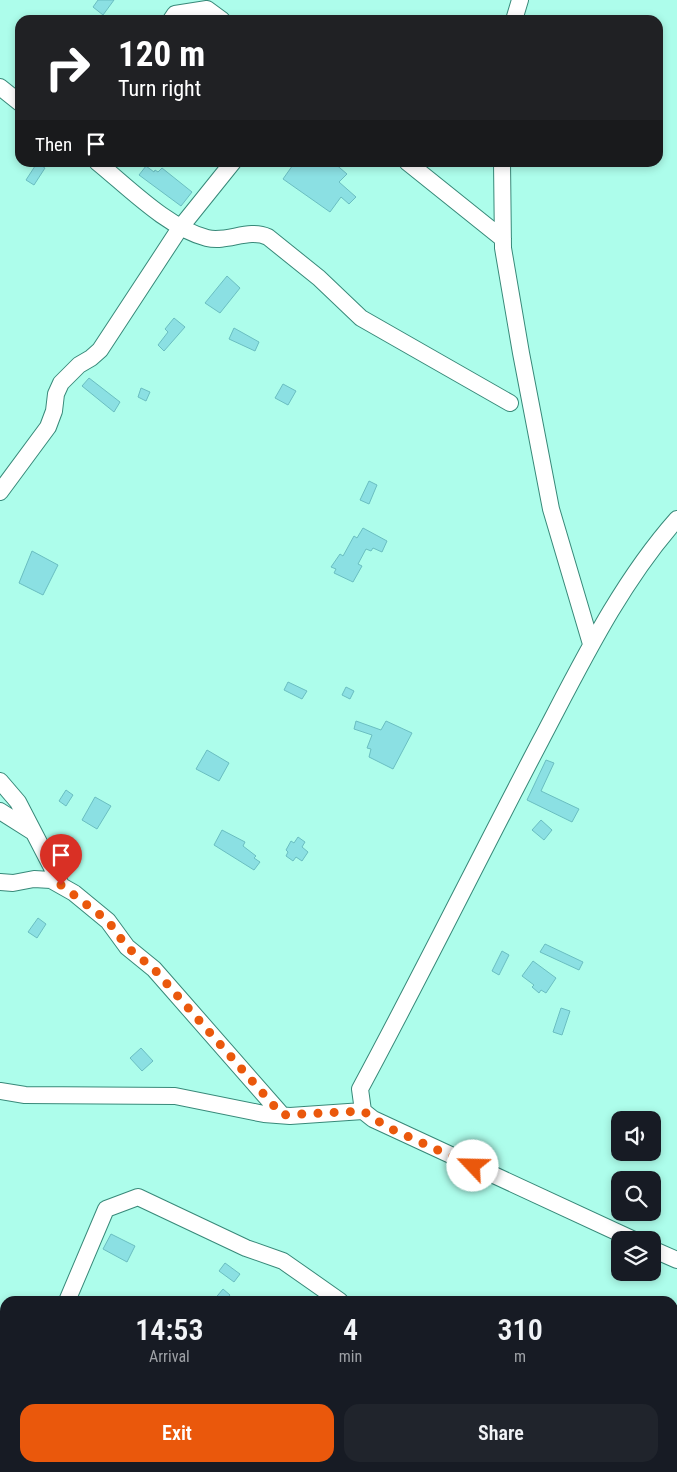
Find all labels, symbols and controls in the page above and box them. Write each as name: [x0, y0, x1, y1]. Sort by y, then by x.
text: 120 m: [118, 34, 205, 75]
icon: right: [35, 35, 100, 100]
text: Turn right: [118, 76, 201, 101]
icon: arrive: [82, 130, 110, 158]
text: Then: [35, 133, 72, 156]
pin: [40, 834, 82, 885]
icon: arrive: [47, 841, 75, 869]
map controls: [611, 1111, 661, 1281]
button: sound: [611, 1111, 661, 1161]
position arrow: [446, 1139, 498, 1191]
button: search: [611, 1171, 661, 1221]
button: layers: [611, 1231, 661, 1281]
text: 14:53: [135, 1312, 204, 1347]
text: 4: [343, 1312, 358, 1347]
text: 310: [497, 1312, 543, 1347]
text: Arrival: [149, 1347, 190, 1366]
text: min: [339, 1347, 362, 1366]
text: m: [514, 1347, 526, 1366]
button: Exit: [20, 1404, 334, 1462]
button: Share: [344, 1404, 658, 1462]

